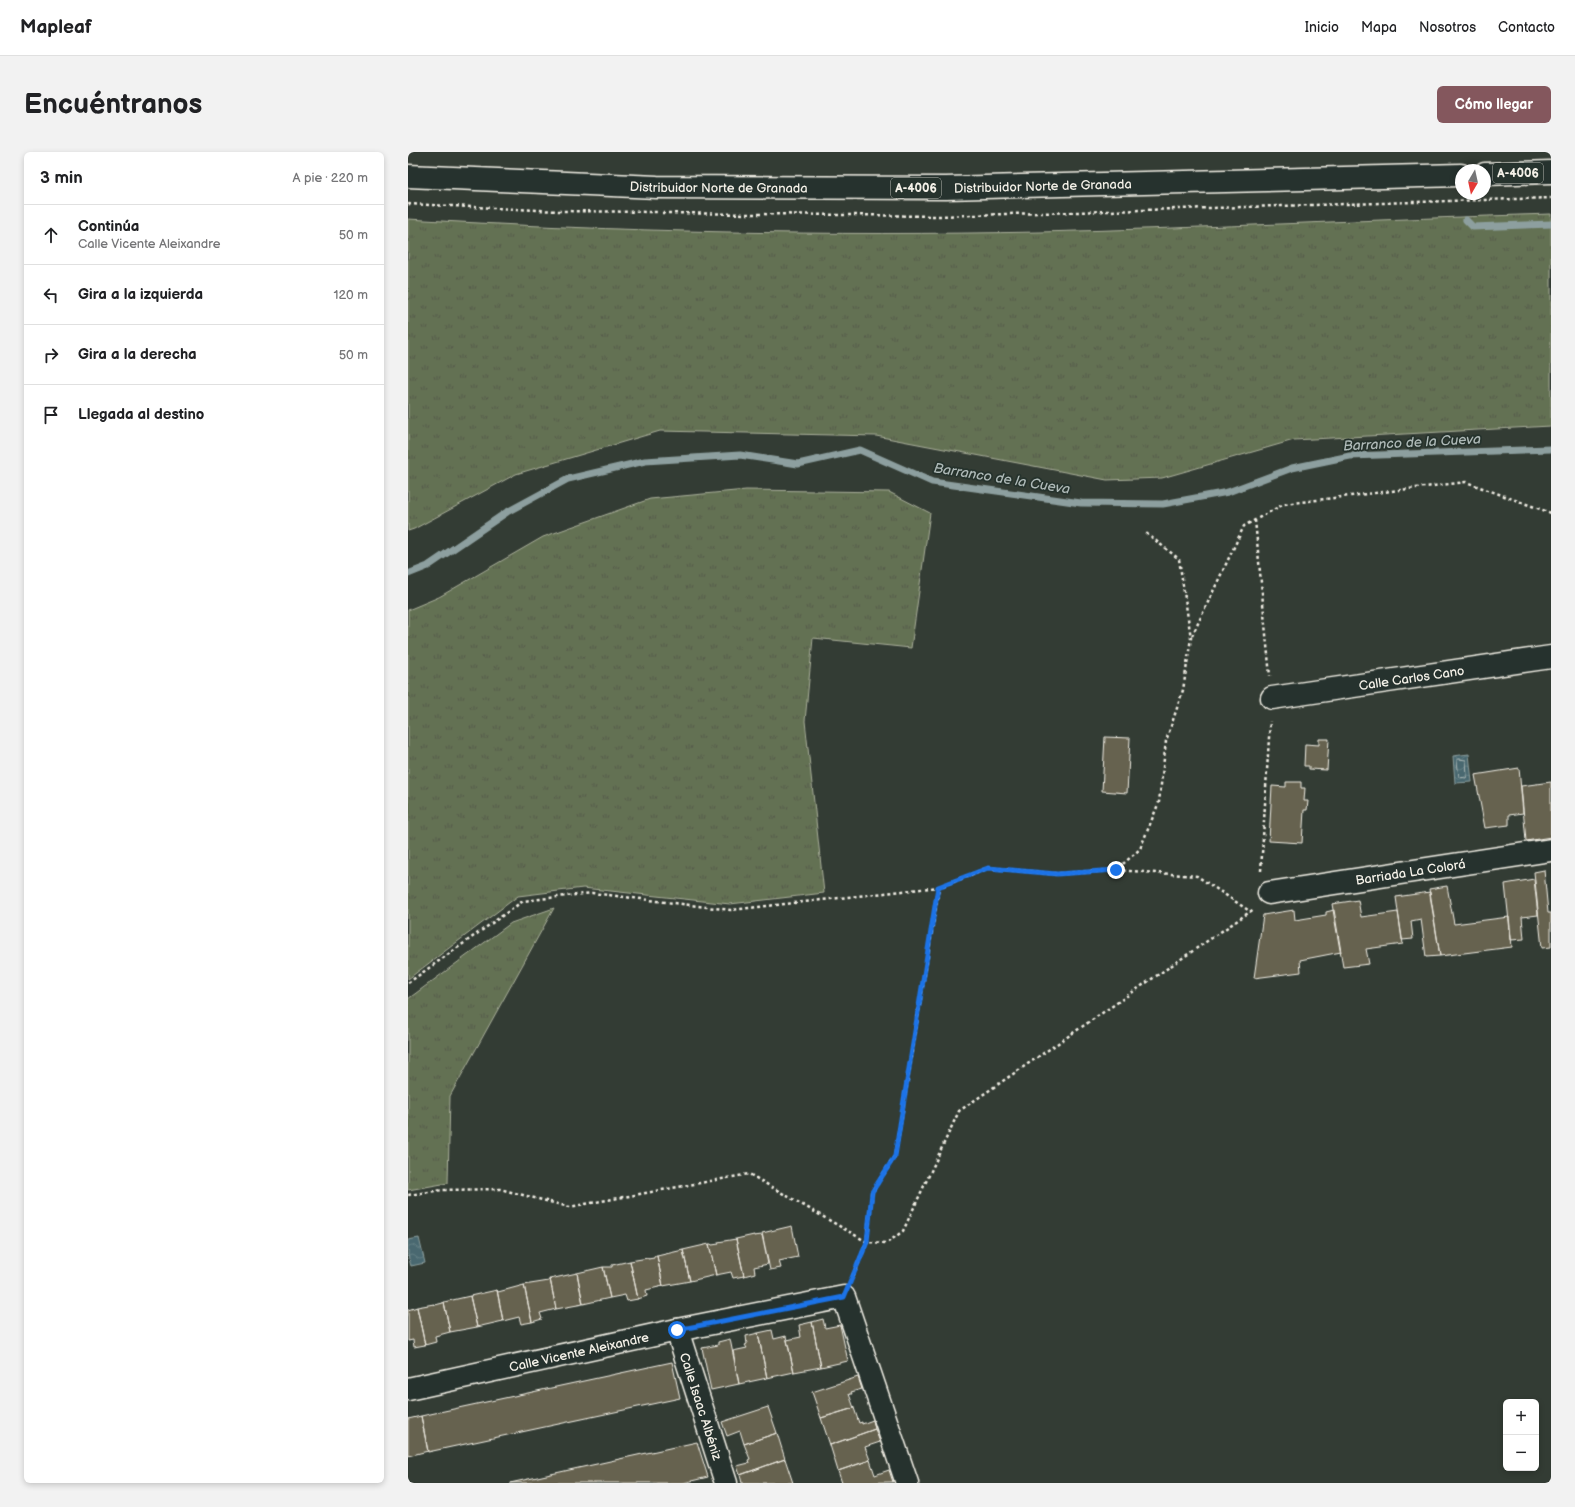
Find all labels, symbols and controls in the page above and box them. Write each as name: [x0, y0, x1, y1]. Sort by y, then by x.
text: Mapleaf: [20, 16, 92, 39]
text: Inicio: [1305, 19, 1339, 36]
text: Mapa: [1361, 19, 1397, 36]
text: Nosotros: [1419, 19, 1476, 36]
text: Contacto: [1498, 19, 1555, 36]
button: Cómo llegar: [1437, 86, 1551, 123]
text: Encuéntranos: [24, 88, 202, 121]
road number: A-4006: [1493, 163, 1543, 183]
north arrow: [1455, 164, 1491, 200]
text: 3 min: [40, 168, 83, 188]
text: A pie · 220 m: [293, 170, 368, 186]
street label: Distribuidor Norte de Granada: [954, 176, 1132, 197]
road number: A-4006: [891, 178, 941, 198]
street label: Distribuidor Norte de Granada: [629, 179, 808, 197]
text: Continúa: [78, 217, 139, 236]
icon: ahead: [40, 224, 62, 246]
text: 50 m: [339, 227, 368, 243]
text: Calle Vicente Aleixandre: [78, 236, 220, 252]
icon: left: [40, 284, 62, 306]
text: Gira a la izquierda: [78, 285, 203, 304]
text: 120 m: [333, 287, 368, 303]
icon: right: [40, 344, 62, 366]
text: Gira a la derecha: [78, 345, 197, 364]
text: 50 m: [339, 347, 368, 363]
icon: arrive: [40, 404, 62, 426]
text: Llegada al destino: [78, 405, 204, 424]
water label: Barranco de la Cueva: [1343, 430, 1481, 455]
water label: Barranco de la Cueva: [933, 459, 1071, 498]
street label: Calle Carlos Cano: [1358, 663, 1465, 694]
street label: Barriada La Colorá: [1354, 856, 1467, 889]
route end: [1107, 861, 1125, 879]
route start: [668, 1321, 686, 1339]
street label: Calle Vicente Aleixandre: [508, 1329, 651, 1376]
street label: Calle Isaac Albéniz: [676, 1351, 725, 1463]
map controls: [1503, 1399, 1539, 1471]
button: +: [1503, 1399, 1539, 1435]
button: −: [1503, 1435, 1539, 1471]

